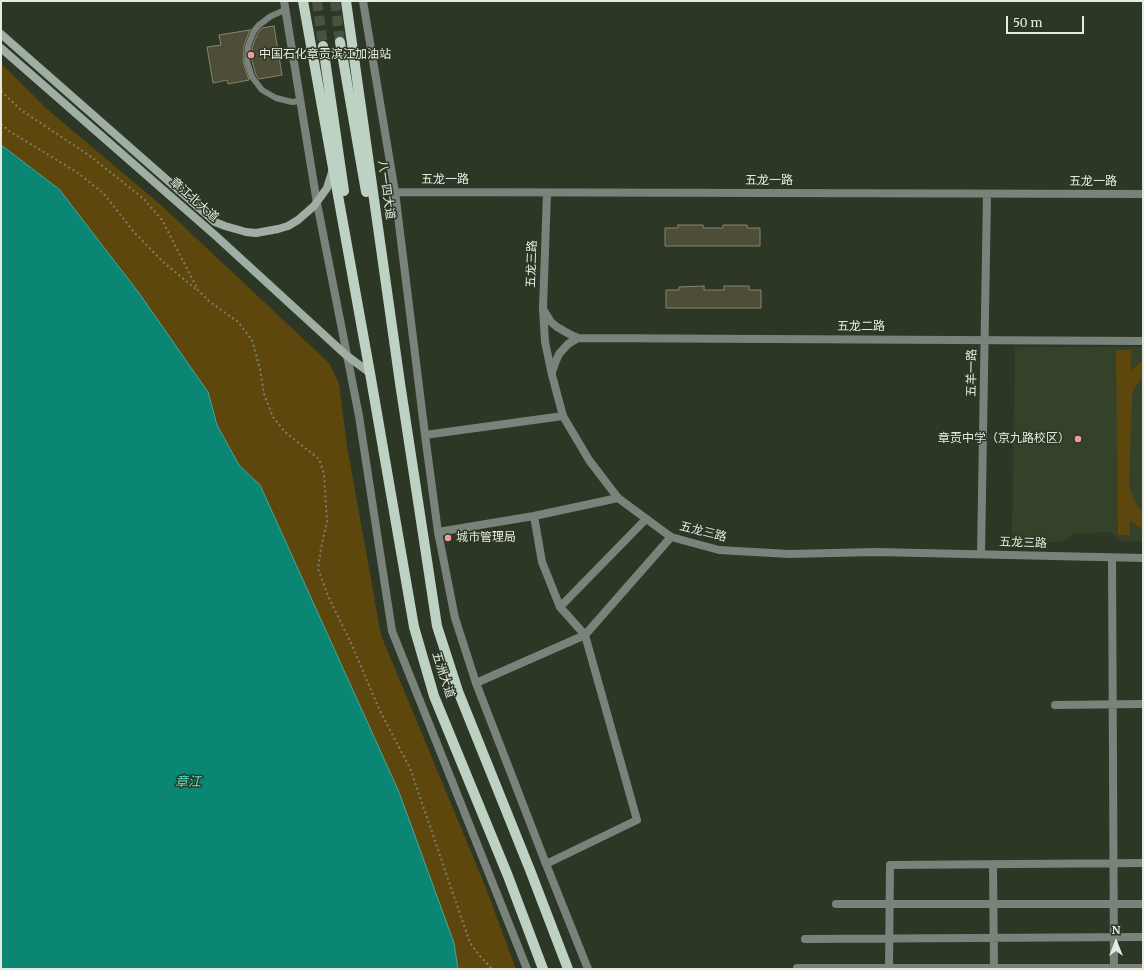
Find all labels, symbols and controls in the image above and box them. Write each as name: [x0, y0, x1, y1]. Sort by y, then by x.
scale bar: [1008, 8, 1086, 34]
text: 50 m: [1013, 15, 1042, 30]
place label: 中国石化章贡滨江加油站: [259, 48, 391, 62]
marker: 中国石化章贡滨江加油站: [246, 50, 256, 60]
street label: 八一四大道: [375, 159, 397, 221]
street label: 五龙一路: [421, 173, 469, 187]
street label: 五龙一路: [745, 174, 793, 188]
street label: 章江北大道: [167, 175, 221, 225]
street label: 五龙一路: [1069, 175, 1117, 189]
street label: 五龙三路: [524, 240, 540, 288]
street label: 五龙二路: [837, 320, 885, 334]
street label: 五羊一路: [964, 349, 980, 397]
place label: 章贡中学（京九路校区）: [938, 432, 1070, 446]
marker: 章贡中学（京九路校区）: [1073, 434, 1083, 444]
street label: 五龙三路: [678, 519, 728, 545]
place label: 城市管理局: [456, 531, 516, 545]
marker: 城市管理局: [443, 533, 453, 543]
street label: 五龙三路: [999, 535, 1047, 551]
street label: 五洲大道: [429, 650, 457, 700]
water label: 章江: [175, 774, 201, 790]
north arrow: [1096, 922, 1136, 962]
text: N: [1112, 923, 1120, 937]

